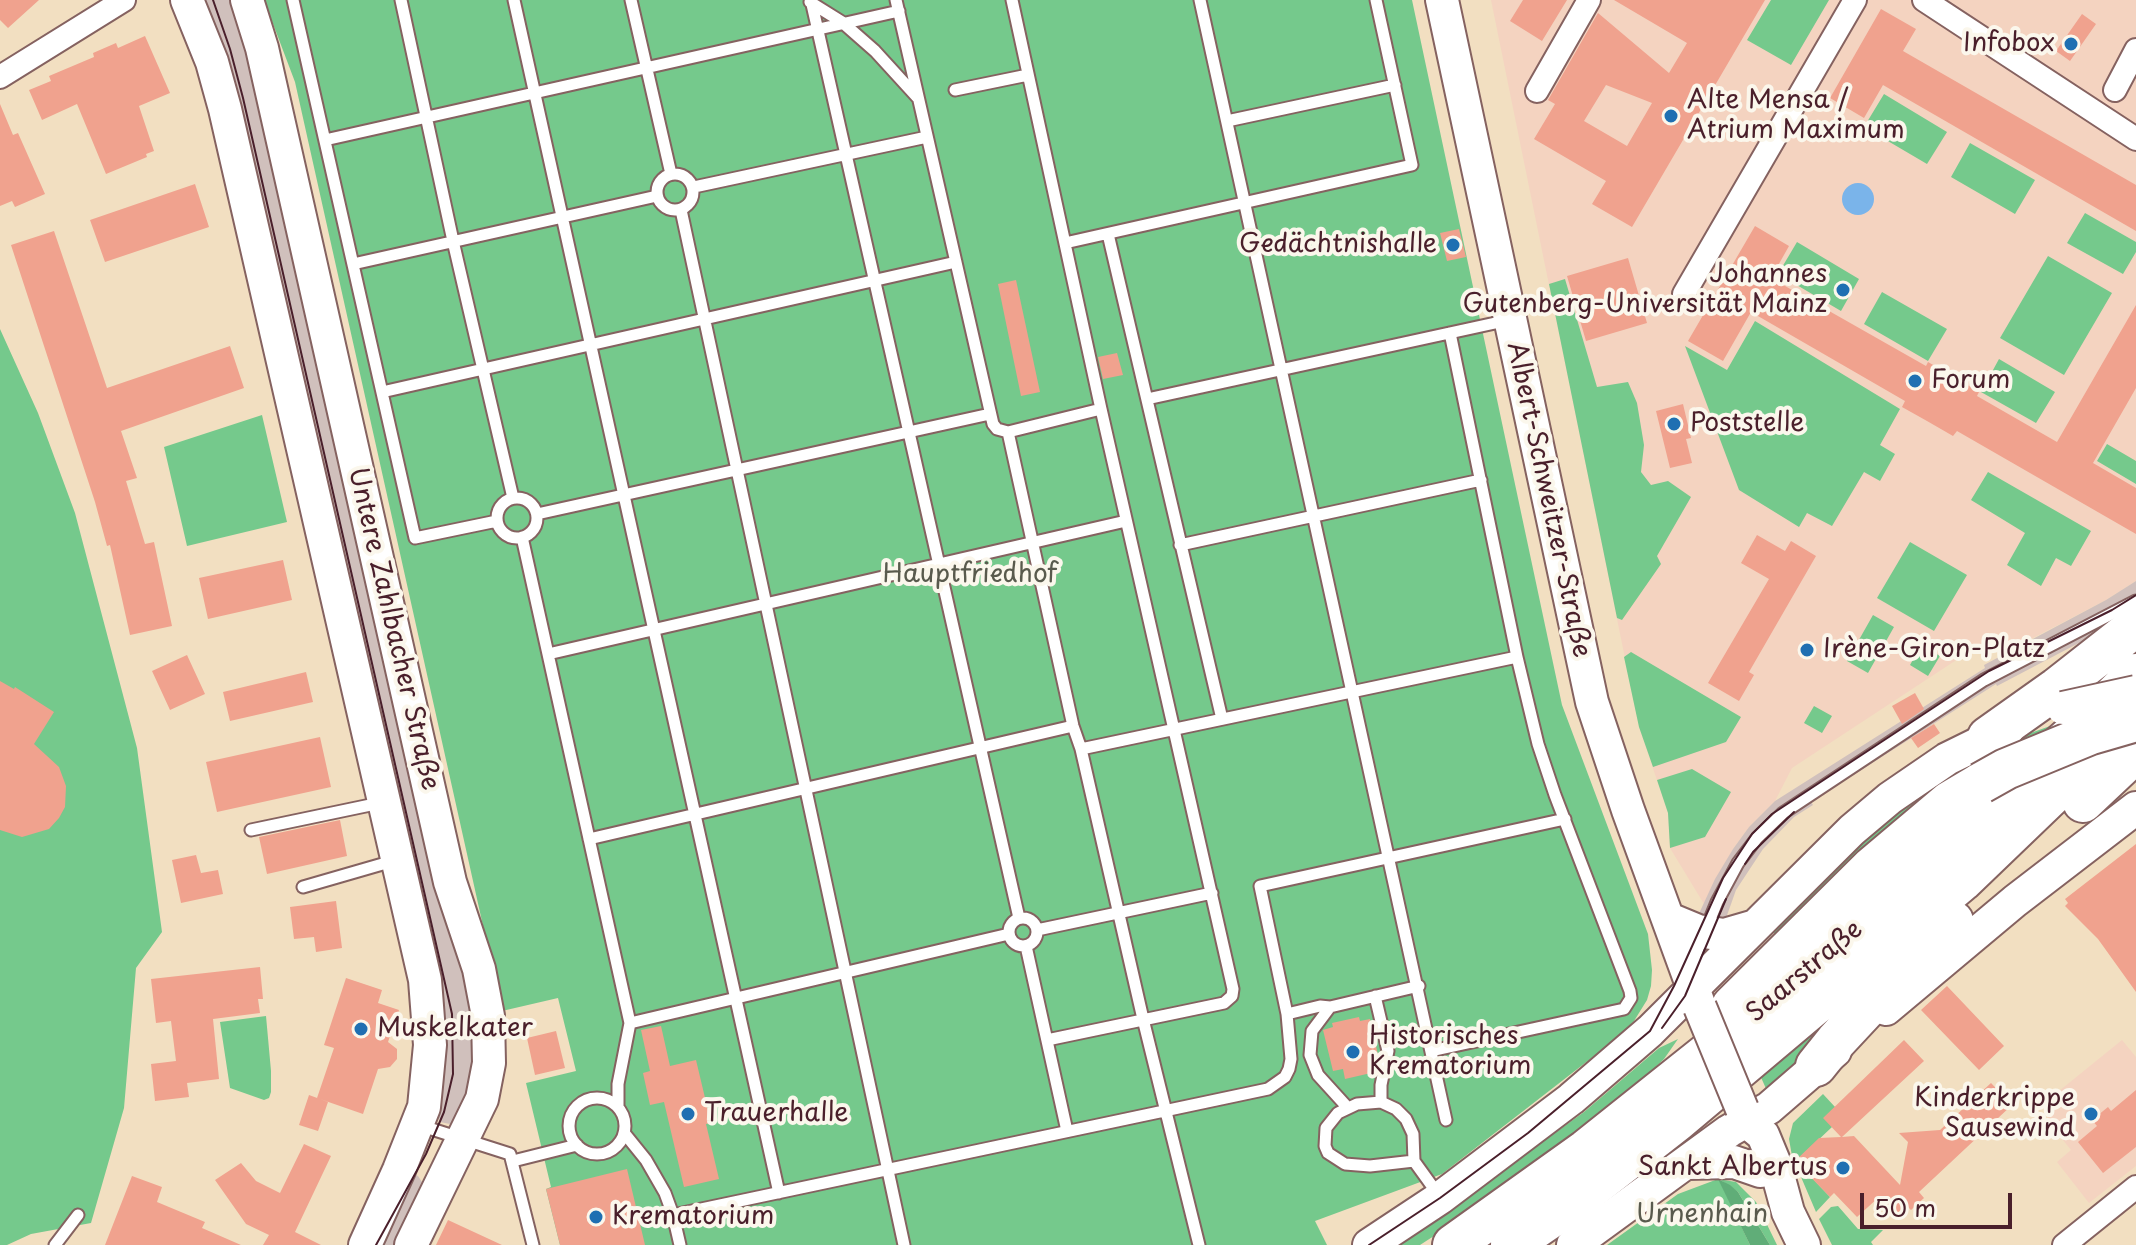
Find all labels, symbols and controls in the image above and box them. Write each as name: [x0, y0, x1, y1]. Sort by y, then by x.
place label: Infobox: [1963, 28, 2055, 60]
marker: Infobox: [2062, 35, 2080, 53]
place label: Alte Mensa / Atrium Maximum: [1687, 85, 1905, 146]
marker: Alte Mensa / Atrium Maximum: [1662, 107, 1680, 125]
place label: Gedächtnishalle: [1239, 229, 1437, 261]
marker: Gedächtnishalle: [1444, 236, 1462, 254]
place label: Johannes Gutenberg-Universität Mainz: [1463, 259, 1827, 320]
marker: Johannes Gutenberg-Universität Mainz: [1834, 281, 1852, 299]
street label: Albert-Schweitzer-Straße: [1499, 339, 1597, 661]
place label: Forum: [1931, 365, 2010, 397]
marker: Forum: [1906, 372, 1924, 390]
place label: Poststelle: [1690, 408, 1804, 440]
marker: Poststelle: [1665, 415, 1683, 433]
street label: Untere Zahlbacher Straße: [341, 465, 445, 793]
park label: Hauptfriedhof: [883, 559, 1057, 591]
place label: Irène-Giron-Platz: [1823, 634, 2045, 666]
marker: Irène-Giron-Platz: [1798, 641, 1816, 659]
street label: Saarstraße: [1741, 914, 1869, 1030]
place label: Muskelkater: [377, 1013, 533, 1045]
marker: Muskelkater: [352, 1020, 370, 1038]
place label: Historisches Krematorium: [1369, 1021, 1531, 1082]
marker: Historisches Krematorium: [1344, 1043, 1362, 1061]
place label: Kinderkrippe Sausewind: [1914, 1083, 2075, 1144]
place label: Trauerhalle: [704, 1098, 848, 1130]
marker: Trauerhalle: [679, 1105, 697, 1123]
marker: Kinderkrippe Sausewind: [2082, 1105, 2100, 1123]
place label: Sankt Albertus: [1638, 1152, 1827, 1184]
marker: Sankt Albertus: [1834, 1159, 1852, 1177]
scale bar: [1864, 1177, 2016, 1227]
text: 50 m: [1874, 1189, 1936, 1225]
park label: Urnenhain: [1636, 1199, 1768, 1231]
place label: Krematorium: [612, 1201, 774, 1233]
marker: Krematorium: [587, 1208, 605, 1226]

